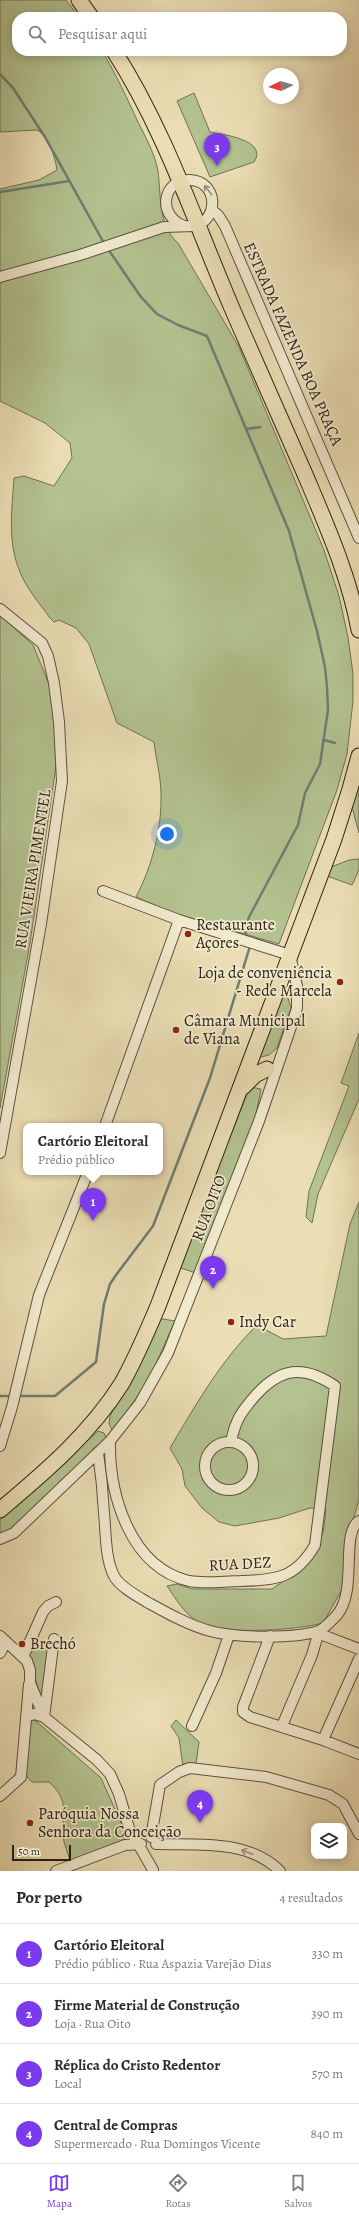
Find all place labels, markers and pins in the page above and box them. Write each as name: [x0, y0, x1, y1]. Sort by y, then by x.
pin: 3: [204, 133, 230, 166]
place label: Restaurante Açores: [195, 914, 275, 954]
marker: Restaurante Açores: [183, 929, 193, 939]
place label: Loja de conveniência - Rede Marcela: [197, 962, 333, 1002]
marker: Loja de conveniência - Rede Marcela: [335, 977, 345, 987]
place label: Câmara Municipal de Viana: [184, 1010, 305, 1050]
marker: Câmara Municipal de Viana: [171, 1025, 181, 1035]
pin: 1: [80, 1188, 106, 1221]
pin: 2: [200, 1256, 226, 1289]
place label: Indy Car: [239, 1311, 296, 1333]
marker: Indy Car: [226, 1317, 236, 1327]
place label: Brechó: [30, 1633, 76, 1655]
marker: Brechó: [17, 1639, 27, 1649]
pin: 4: [187, 1790, 213, 1823]
place label: Paróquia Nossa Senhora da Conceição: [38, 1803, 181, 1843]
marker: Paróquia Nossa Senhora da Conceição: [25, 1818, 35, 1828]

